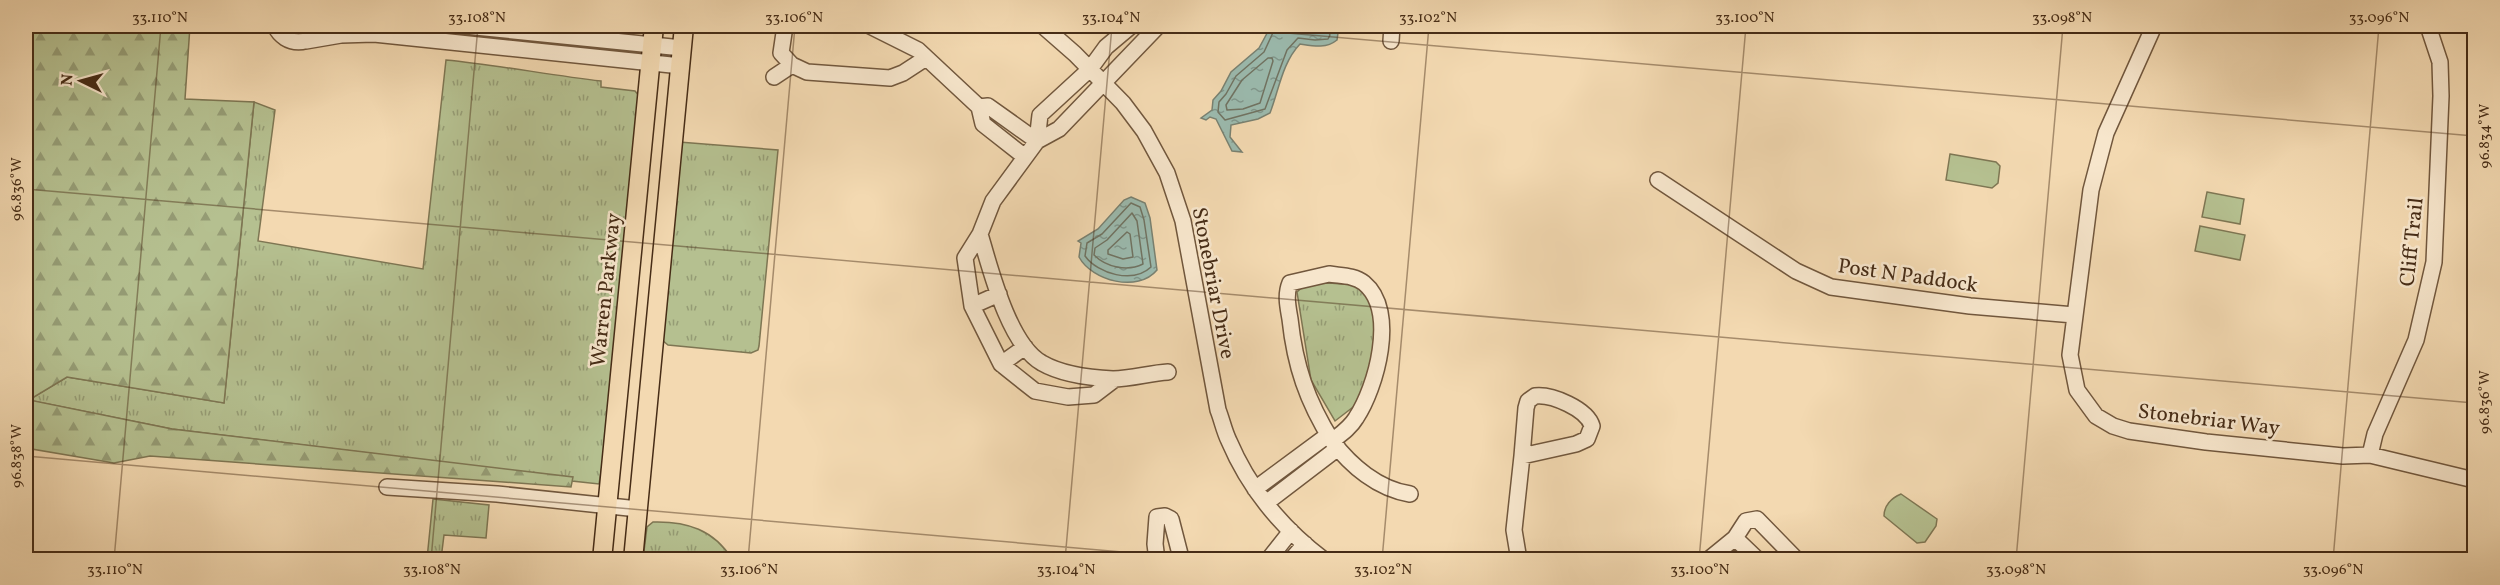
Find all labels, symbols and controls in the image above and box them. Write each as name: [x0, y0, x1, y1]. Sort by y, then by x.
text: 33.110°N: [132, 8, 188, 29]
text: 33.108°N: [448, 8, 506, 29]
text: 33.106°N: [765, 8, 823, 29]
text: 33.104°N: [1082, 8, 1140, 29]
text: 33.102°N: [1399, 8, 1457, 29]
text: 33.100°N: [1715, 8, 1775, 29]
text: 33.098°N: [2032, 8, 2092, 29]
text: 33.096°N: [2349, 8, 2409, 29]
north arrow: [51, 51, 111, 111]
text: N: [57, 73, 80, 87]
text: 96.834°W: [2475, 104, 2496, 168]
text: 96.836°W: [7, 157, 28, 221]
street label: Cliff Trail: [2393, 196, 2432, 288]
street label: Stonebriar Drive: [1184, 205, 1241, 362]
street label: Warren Parkway: [584, 211, 629, 369]
street label: Post N Paddock: [1836, 252, 1980, 301]
text: 96.836°W: [2475, 370, 2496, 434]
street label: Stonebriar Way: [2136, 397, 2282, 444]
text: 96.838°W: [7, 424, 28, 488]
text: 33.110°N: [87, 560, 143, 581]
text: 33.108°N: [403, 560, 461, 581]
text: 33.106°N: [720, 560, 778, 581]
text: 33.104°N: [1037, 560, 1095, 581]
text: 33.102°N: [1354, 560, 1412, 581]
text: 33.100°N: [1670, 560, 1730, 581]
text: 33.098°N: [1986, 560, 2046, 581]
text: 33.096°N: [2303, 560, 2363, 581]

